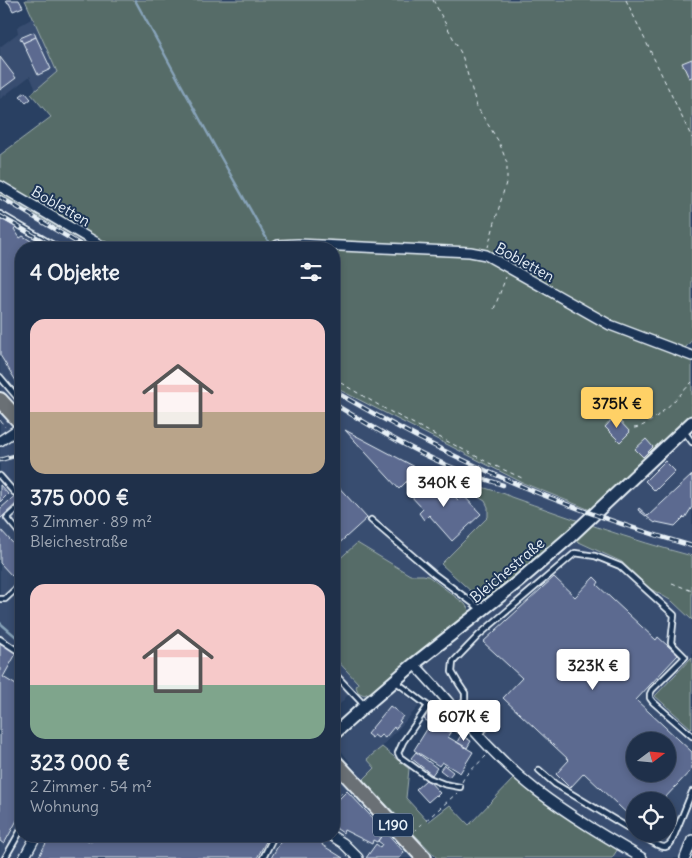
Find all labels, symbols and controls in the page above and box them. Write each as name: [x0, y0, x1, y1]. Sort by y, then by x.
street label: Bobletten: [28, 182, 94, 231]
street label: Bobletten: [492, 238, 558, 286]
icon: filters: [297, 258, 325, 286]
text: 4 Objekte: [30, 259, 120, 286]
icon: home: [133, 351, 223, 441]
pin: 375K €: [576, 386, 658, 429]
text: 375K €: [592, 393, 642, 413]
pin: 340K €: [403, 466, 485, 508]
text: 340K €: [418, 472, 470, 492]
text: 375 000 €: [30, 484, 129, 511]
text: 3 Zimmer · 89 m²: [30, 511, 152, 531]
text: Bleichestraße: [30, 531, 128, 551]
street label: Bleichestraße: [466, 533, 548, 607]
icon: home: [133, 616, 223, 706]
pin: 323K €: [552, 648, 634, 691]
text: 323K €: [568, 655, 618, 675]
pin: 607K €: [423, 700, 505, 742]
text: 607K €: [438, 706, 490, 726]
north arrow: [626, 732, 676, 782]
map controls: [626, 732, 676, 842]
text: 323 000 €: [30, 749, 130, 776]
text: 2 Zimmer · 54 m²: [30, 776, 152, 796]
button: locate: [626, 792, 676, 842]
text: Wohnung: [30, 796, 99, 816]
road number: L190: [373, 814, 413, 836]

